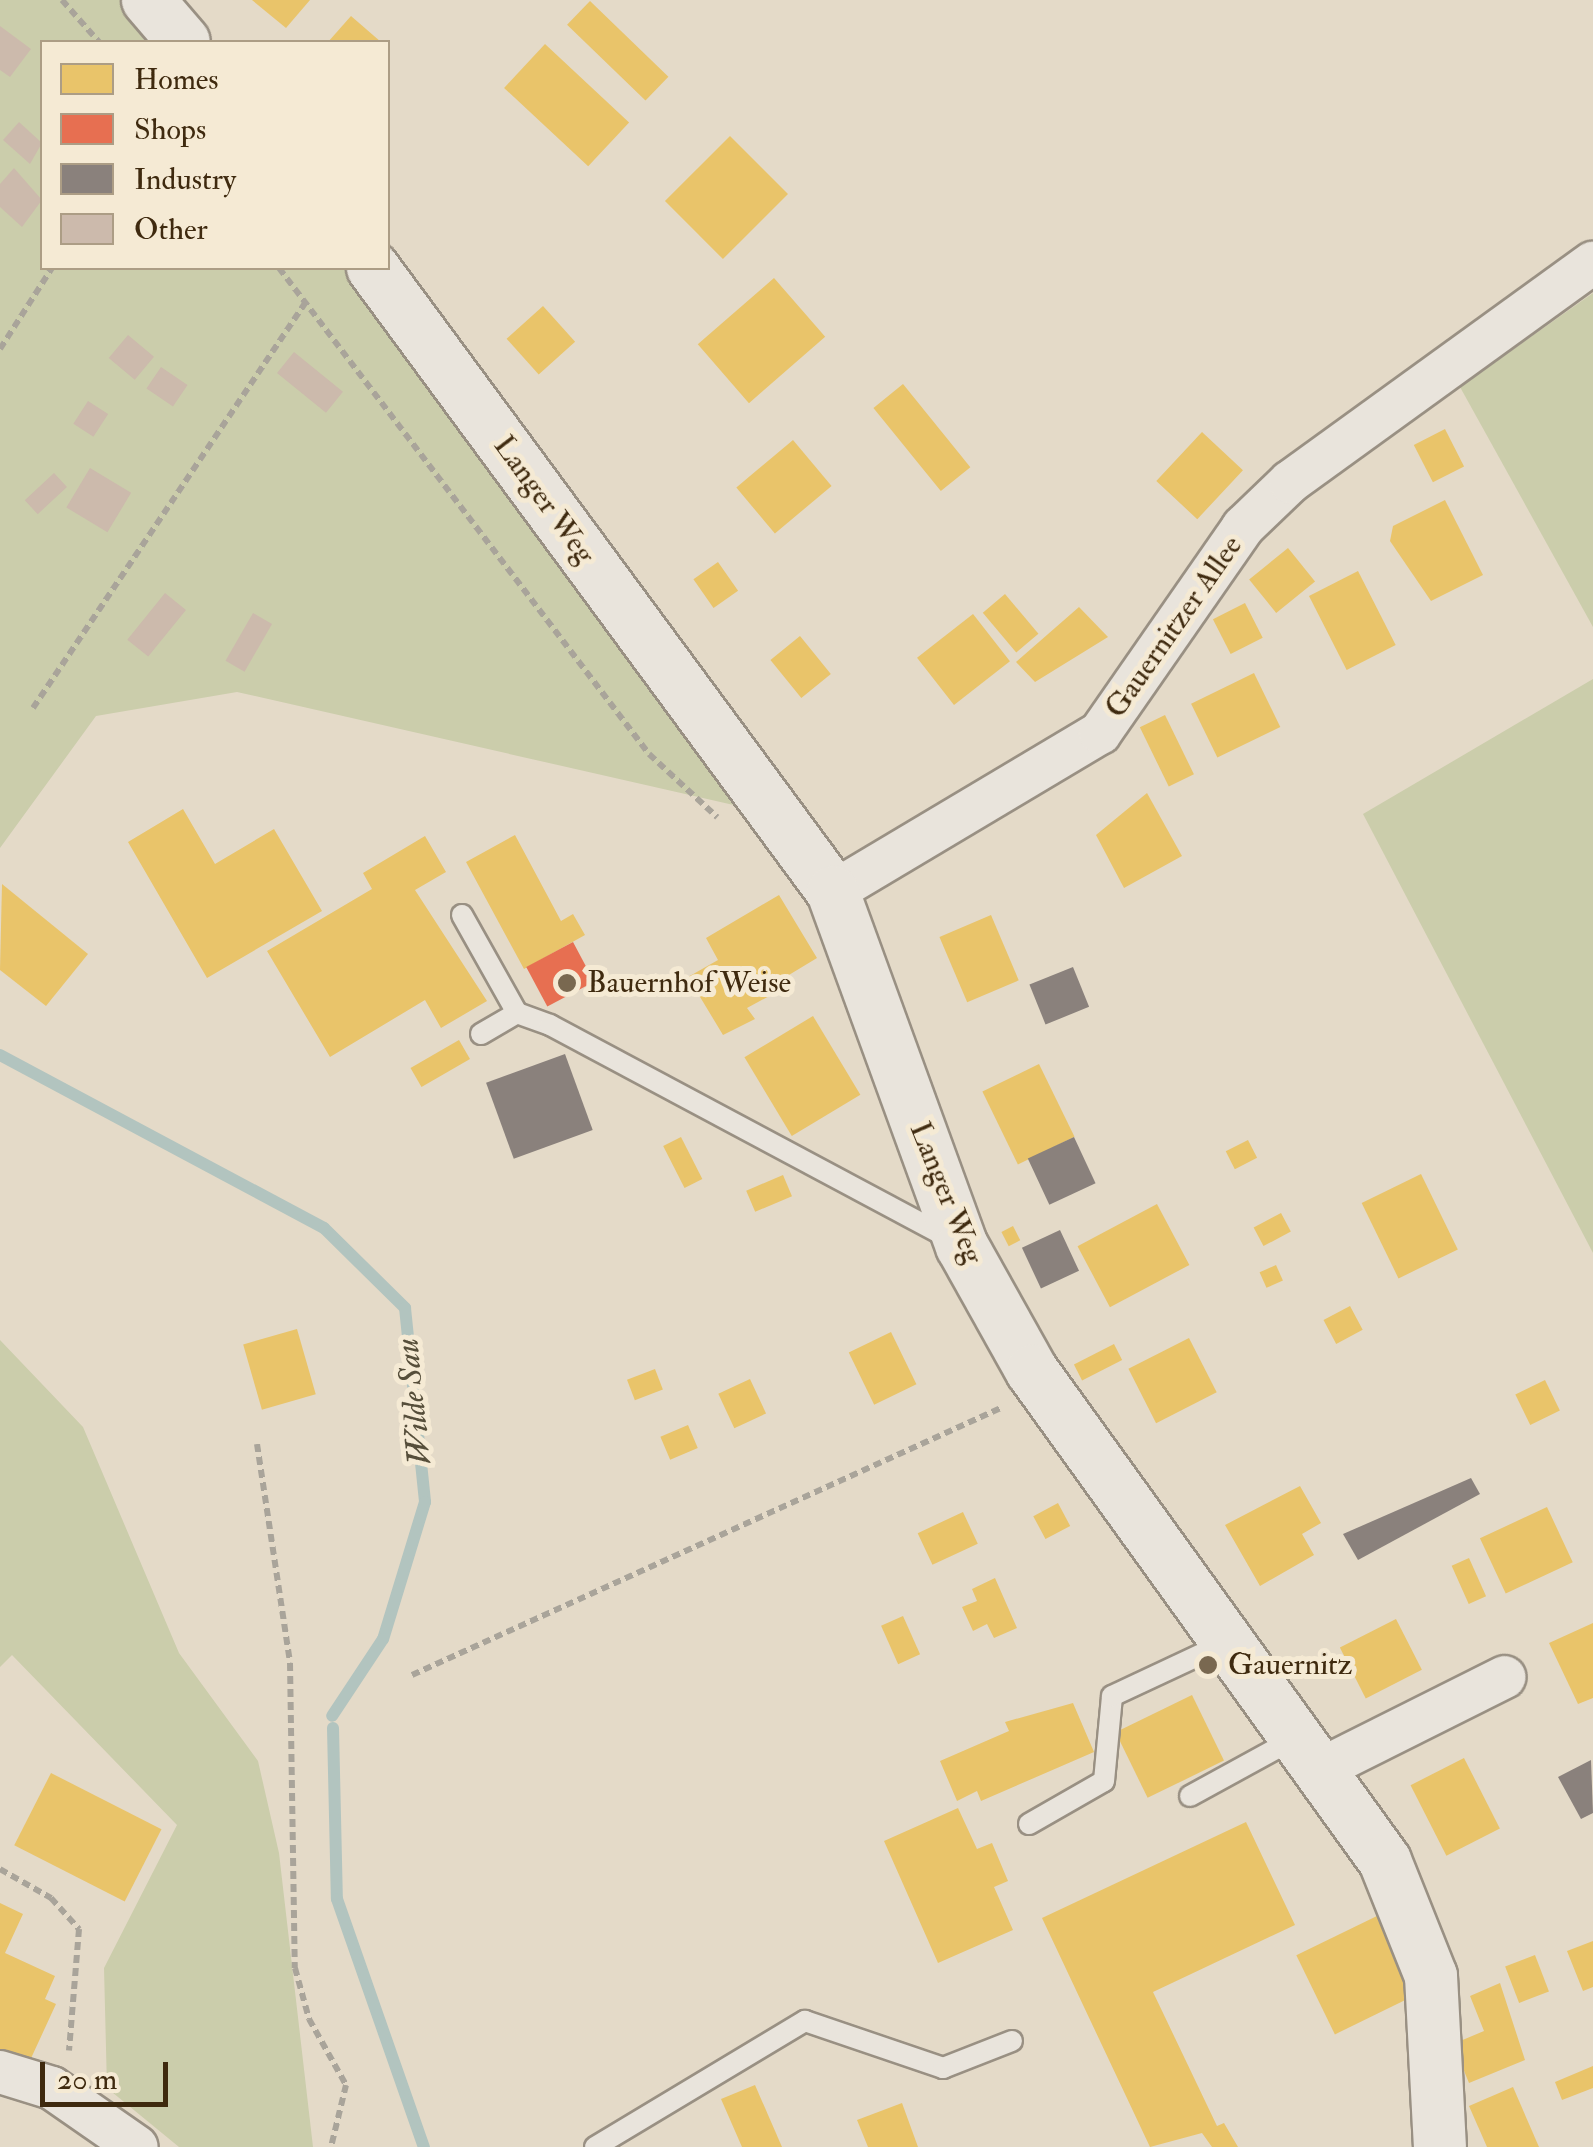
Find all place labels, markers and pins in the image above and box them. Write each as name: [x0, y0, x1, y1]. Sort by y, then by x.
place label: Bauernhof Weise: [587, 965, 791, 1001]
marker: Bauernhof Weise: [556, 972, 578, 994]
place label: Gauernitz: [1228, 1647, 1352, 1683]
marker: Gauernitz: [1197, 1654, 1219, 1676]

